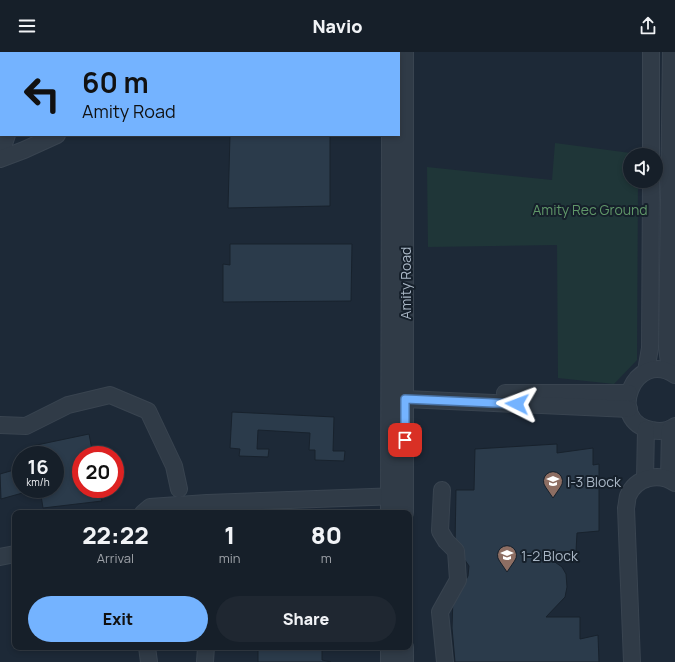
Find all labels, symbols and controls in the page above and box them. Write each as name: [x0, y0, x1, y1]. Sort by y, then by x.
text: Navio: [312, 14, 363, 38]
icon: menu: [16, 15, 38, 37]
icon: share: [637, 15, 659, 37]
text: 60 m: [82, 63, 149, 101]
icon: left: [16, 68, 68, 120]
text: Amity Road: [82, 99, 176, 123]
map controls: [623, 148, 663, 188]
button: sound: [623, 148, 663, 188]
park label: Amity Rec Ground: [532, 200, 648, 219]
street label: Amity Road: [396, 247, 415, 319]
position arrow: [496, 383, 538, 425]
pin: [388, 423, 422, 457]
icon: arrive: [394, 429, 416, 451]
speed limit sign: 20: [72, 446, 124, 498]
text: 16: [27, 453, 49, 480]
school or university icon: I-3 Block: [542, 470, 564, 498]
place label: I-3 Block: [567, 472, 622, 491]
text: km/h: [26, 475, 50, 489]
text: 22:22: [82, 518, 149, 551]
text: 1: [224, 518, 235, 551]
text: 80: [311, 518, 342, 551]
school or university icon: 1-2 Block: [496, 544, 518, 572]
place label: 1-2 Block: [521, 546, 579, 565]
text: Arrival: [97, 549, 134, 567]
text: min: [219, 549, 241, 567]
text: m: [321, 549, 332, 567]
button: Exit: [28, 596, 208, 642]
button: Share: [216, 596, 396, 642]

